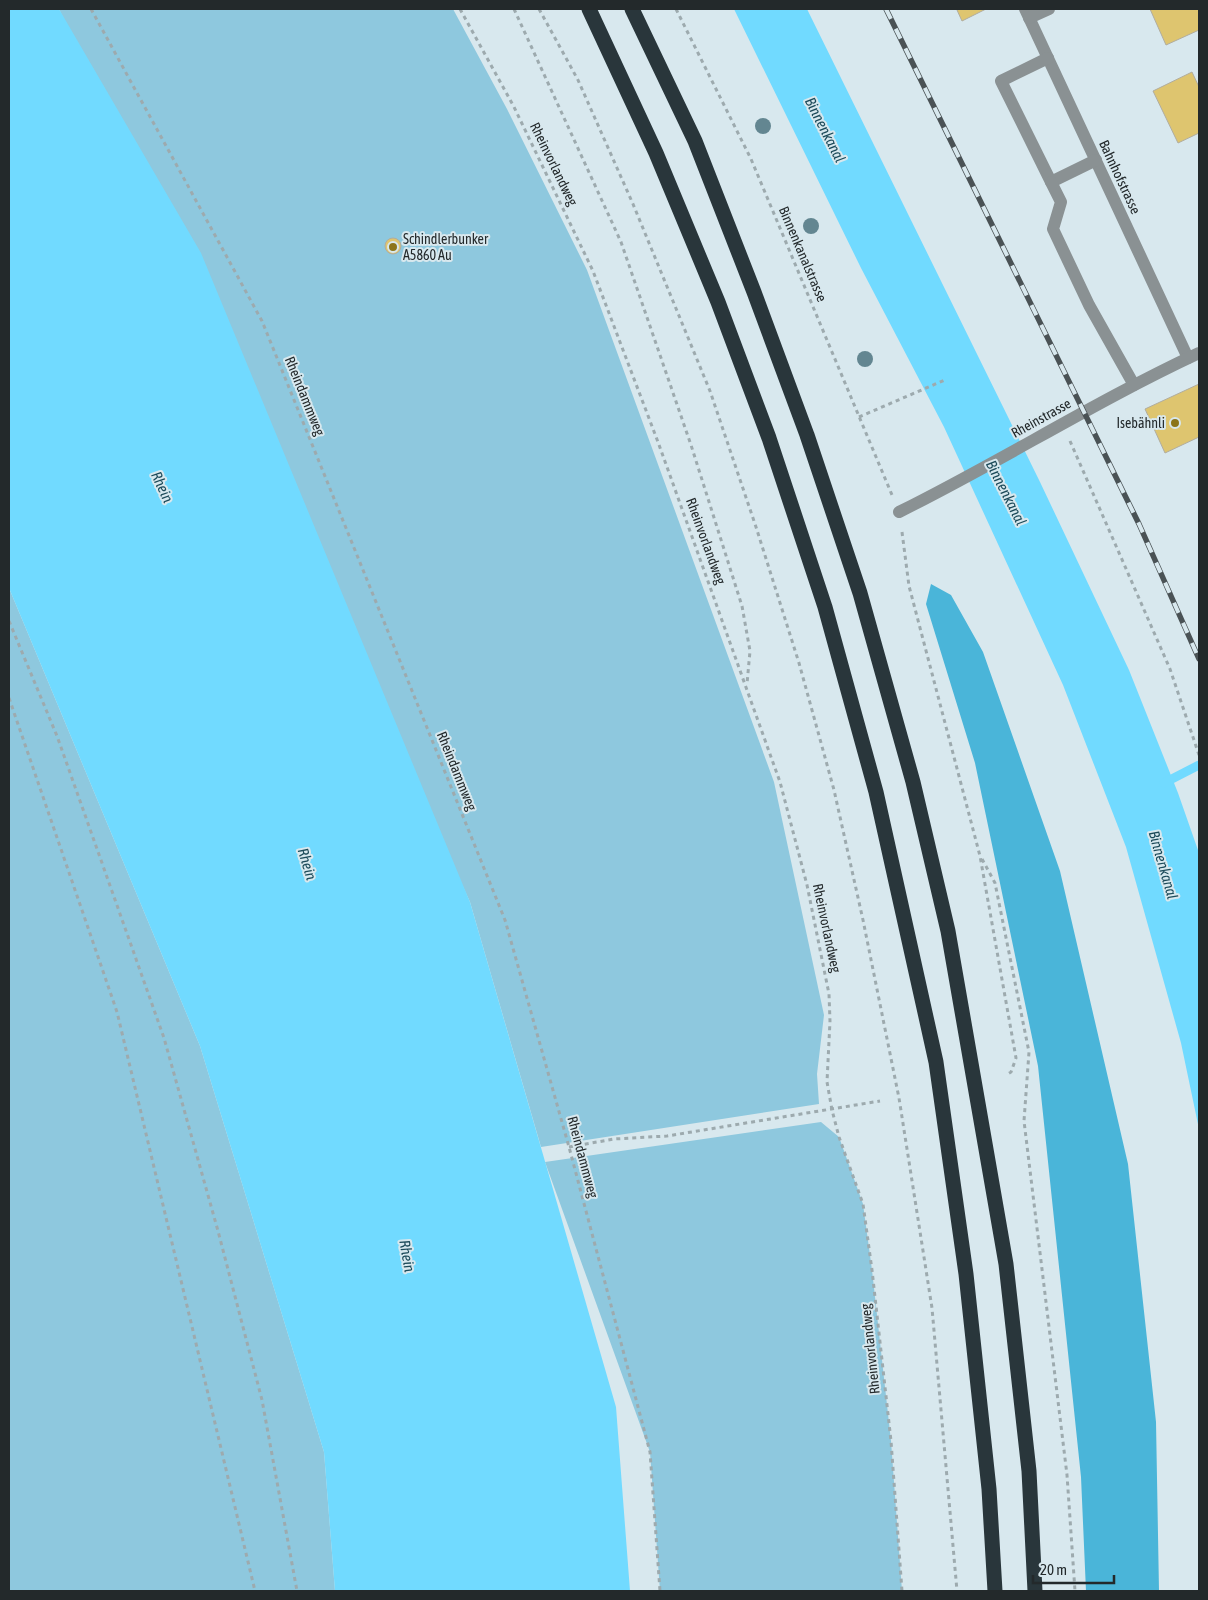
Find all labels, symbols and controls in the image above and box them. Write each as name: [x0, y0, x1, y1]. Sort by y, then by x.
water label: Binnenkanal: [802, 94, 849, 165]
street label: Rheinvorlandweg: [527, 120, 581, 208]
street label: Bahnhofstrasse: [1096, 138, 1144, 216]
street label: Binnenkanalstrasse: [776, 204, 830, 304]
place label: Schindlerbunker A5860 Au: [403, 231, 489, 263]
marker: Schindlerbunker A5860 Au: [387, 241, 399, 253]
street label: Rheindammweg: [282, 354, 328, 438]
street label: Rheinstrasse: [1008, 395, 1074, 441]
place label: Isebähnli: [1116, 415, 1165, 431]
marker: Isebähnli: [1169, 417, 1181, 429]
water label: Binnenkanal: [983, 457, 1030, 528]
water label: Rhein: [148, 469, 177, 505]
street label: Rheinvorlandweg: [683, 496, 729, 586]
street label: Rheindammweg: [434, 729, 480, 813]
water label: Binnenkanal: [1146, 829, 1181, 901]
water label: Rhein: [295, 846, 320, 882]
street label: Rheinvorlandweg: [810, 882, 844, 974]
street label: Rheindammweg: [564, 1114, 602, 1200]
water label: Rhein: [396, 1239, 419, 1273]
street label: Rheinvorlandweg: [857, 1303, 883, 1395]
scale bar: [1033, 1552, 1114, 1584]
text: 20 m: [1040, 1561, 1067, 1578]

